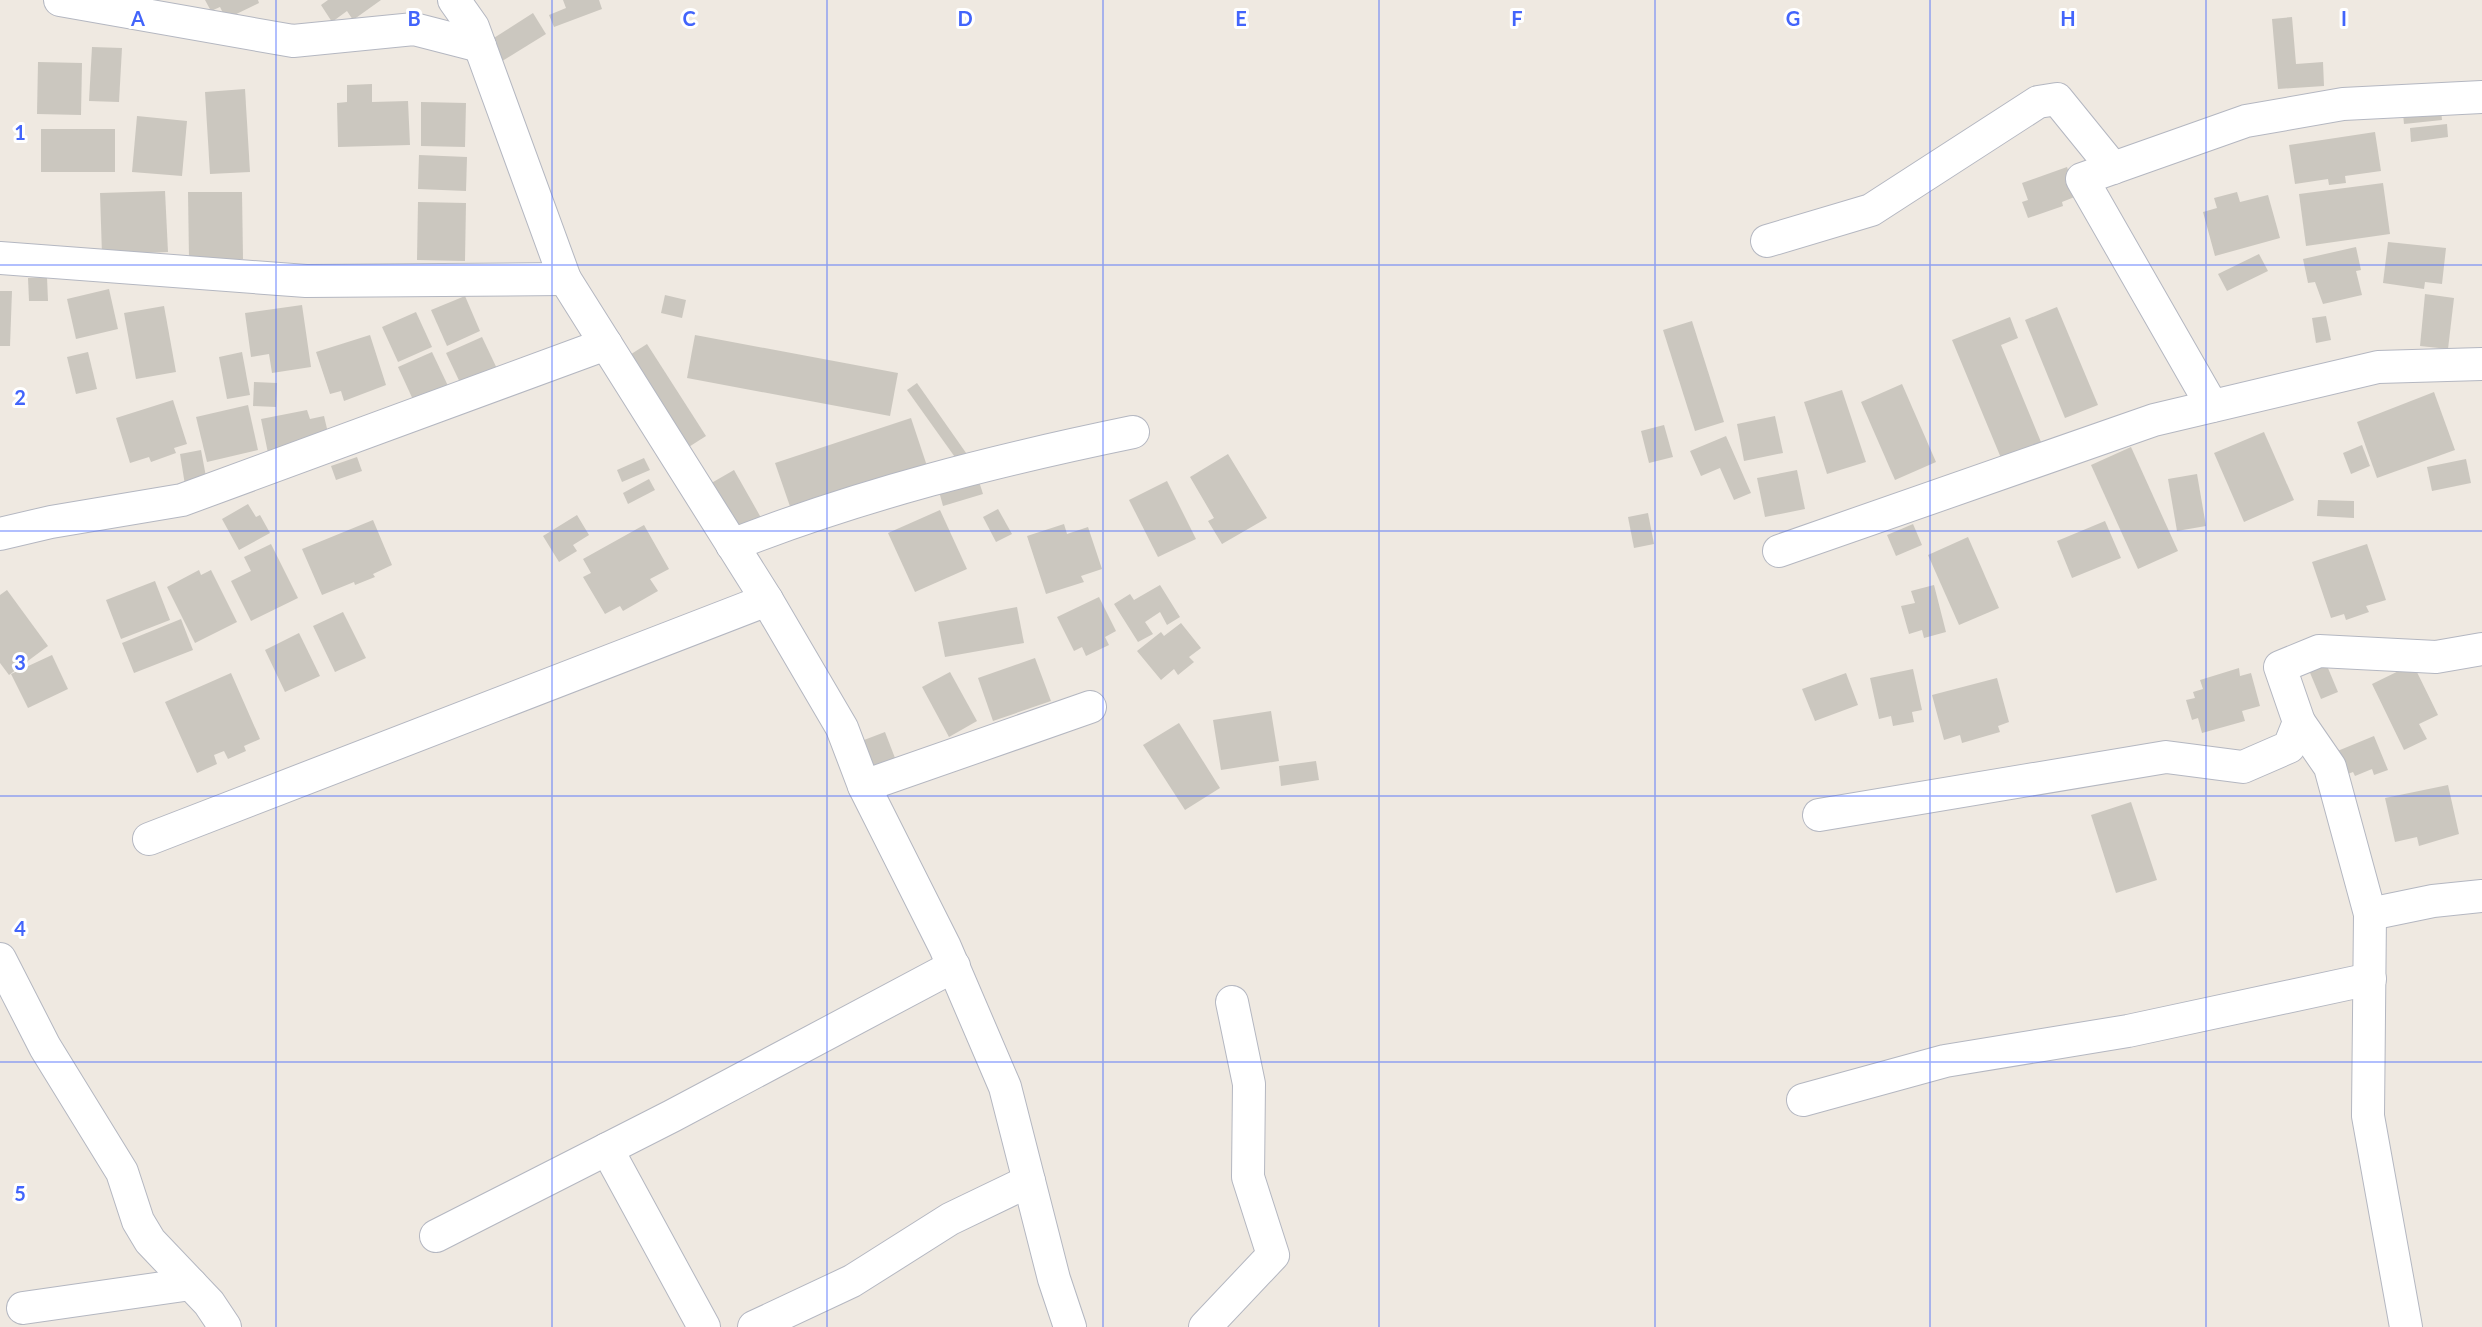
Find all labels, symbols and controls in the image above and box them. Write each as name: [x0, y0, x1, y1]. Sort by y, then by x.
text: A: [130, 6, 145, 30]
text: B: [407, 6, 421, 30]
text: C: [682, 6, 696, 30]
text: D: [957, 6, 973, 30]
text: E: [1235, 6, 1247, 30]
text: F: [1511, 6, 1523, 30]
text: G: [1786, 6, 1800, 30]
text: H: [2060, 6, 2076, 30]
text: I: [2341, 6, 2347, 30]
text: 1: [14, 120, 26, 144]
text: 2: [14, 385, 26, 409]
text: 3: [14, 650, 26, 674]
text: 4: [14, 916, 26, 940]
text: 5: [14, 1181, 26, 1205]

